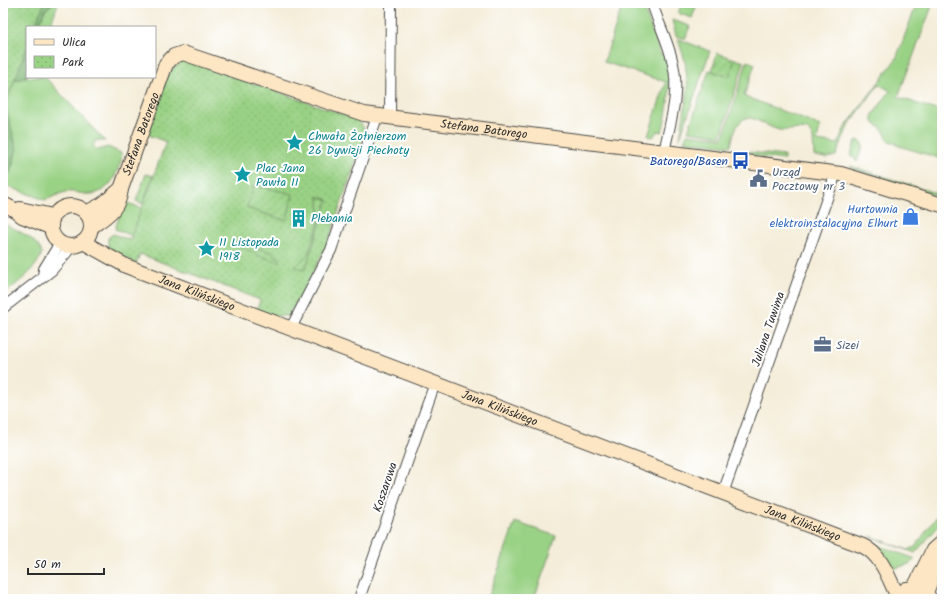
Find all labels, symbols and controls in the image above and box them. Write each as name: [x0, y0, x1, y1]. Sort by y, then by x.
legend: [26, 26, 156, 78]
text: Ulica: [62, 33, 86, 52]
text: Park: [62, 53, 84, 72]
street label: Stefana Batorego: [118, 90, 165, 178]
street label: Stefana Batorego: [439, 115, 528, 144]
place label: Chwała Żołnierzom 26 Dywizji Piechoty: [308, 127, 409, 160]
place icon: Chwała Żołnierzom 26 Dywizji Piechoty: [285, 133, 305, 153]
bus stop icon: Batorego/Basen: [731, 151, 751, 171]
place label: Batorego/Basen: [650, 152, 728, 171]
place label: Plac Jana Pawła II: [256, 159, 305, 192]
place label: Urząd Pocztowy nr 3: [772, 163, 845, 196]
place icon: Plac Jana Pawła II: [233, 165, 253, 185]
public building icon: Urząd Pocztowy nr 3: [749, 169, 769, 189]
place label: Hurtownia elektroinstalacyjna Elhurt: [770, 200, 898, 233]
shop icon: Hurtownia elektroinstalacyjna Elhurt: [901, 206, 921, 226]
building icon: Plebania: [288, 208, 308, 228]
place label: Plebania: [311, 209, 353, 228]
place label: 11 Listopada 1918: [219, 233, 279, 266]
place icon: 11 Listopada 1918: [196, 239, 216, 259]
street label: Jana Kilińskiego: [156, 270, 238, 317]
street label: Juliana Tuwima: [747, 289, 790, 369]
office icon: Sizei: [813, 335, 833, 355]
place label: Sizei: [836, 336, 860, 355]
street label: Jana Kilińskiego: [459, 385, 540, 432]
street label: Koszarowa: [368, 459, 403, 515]
street label: Jana Kilińskiego: [761, 500, 843, 547]
scale bar: [28, 550, 104, 576]
text: 50 m: [34, 555, 61, 574]

